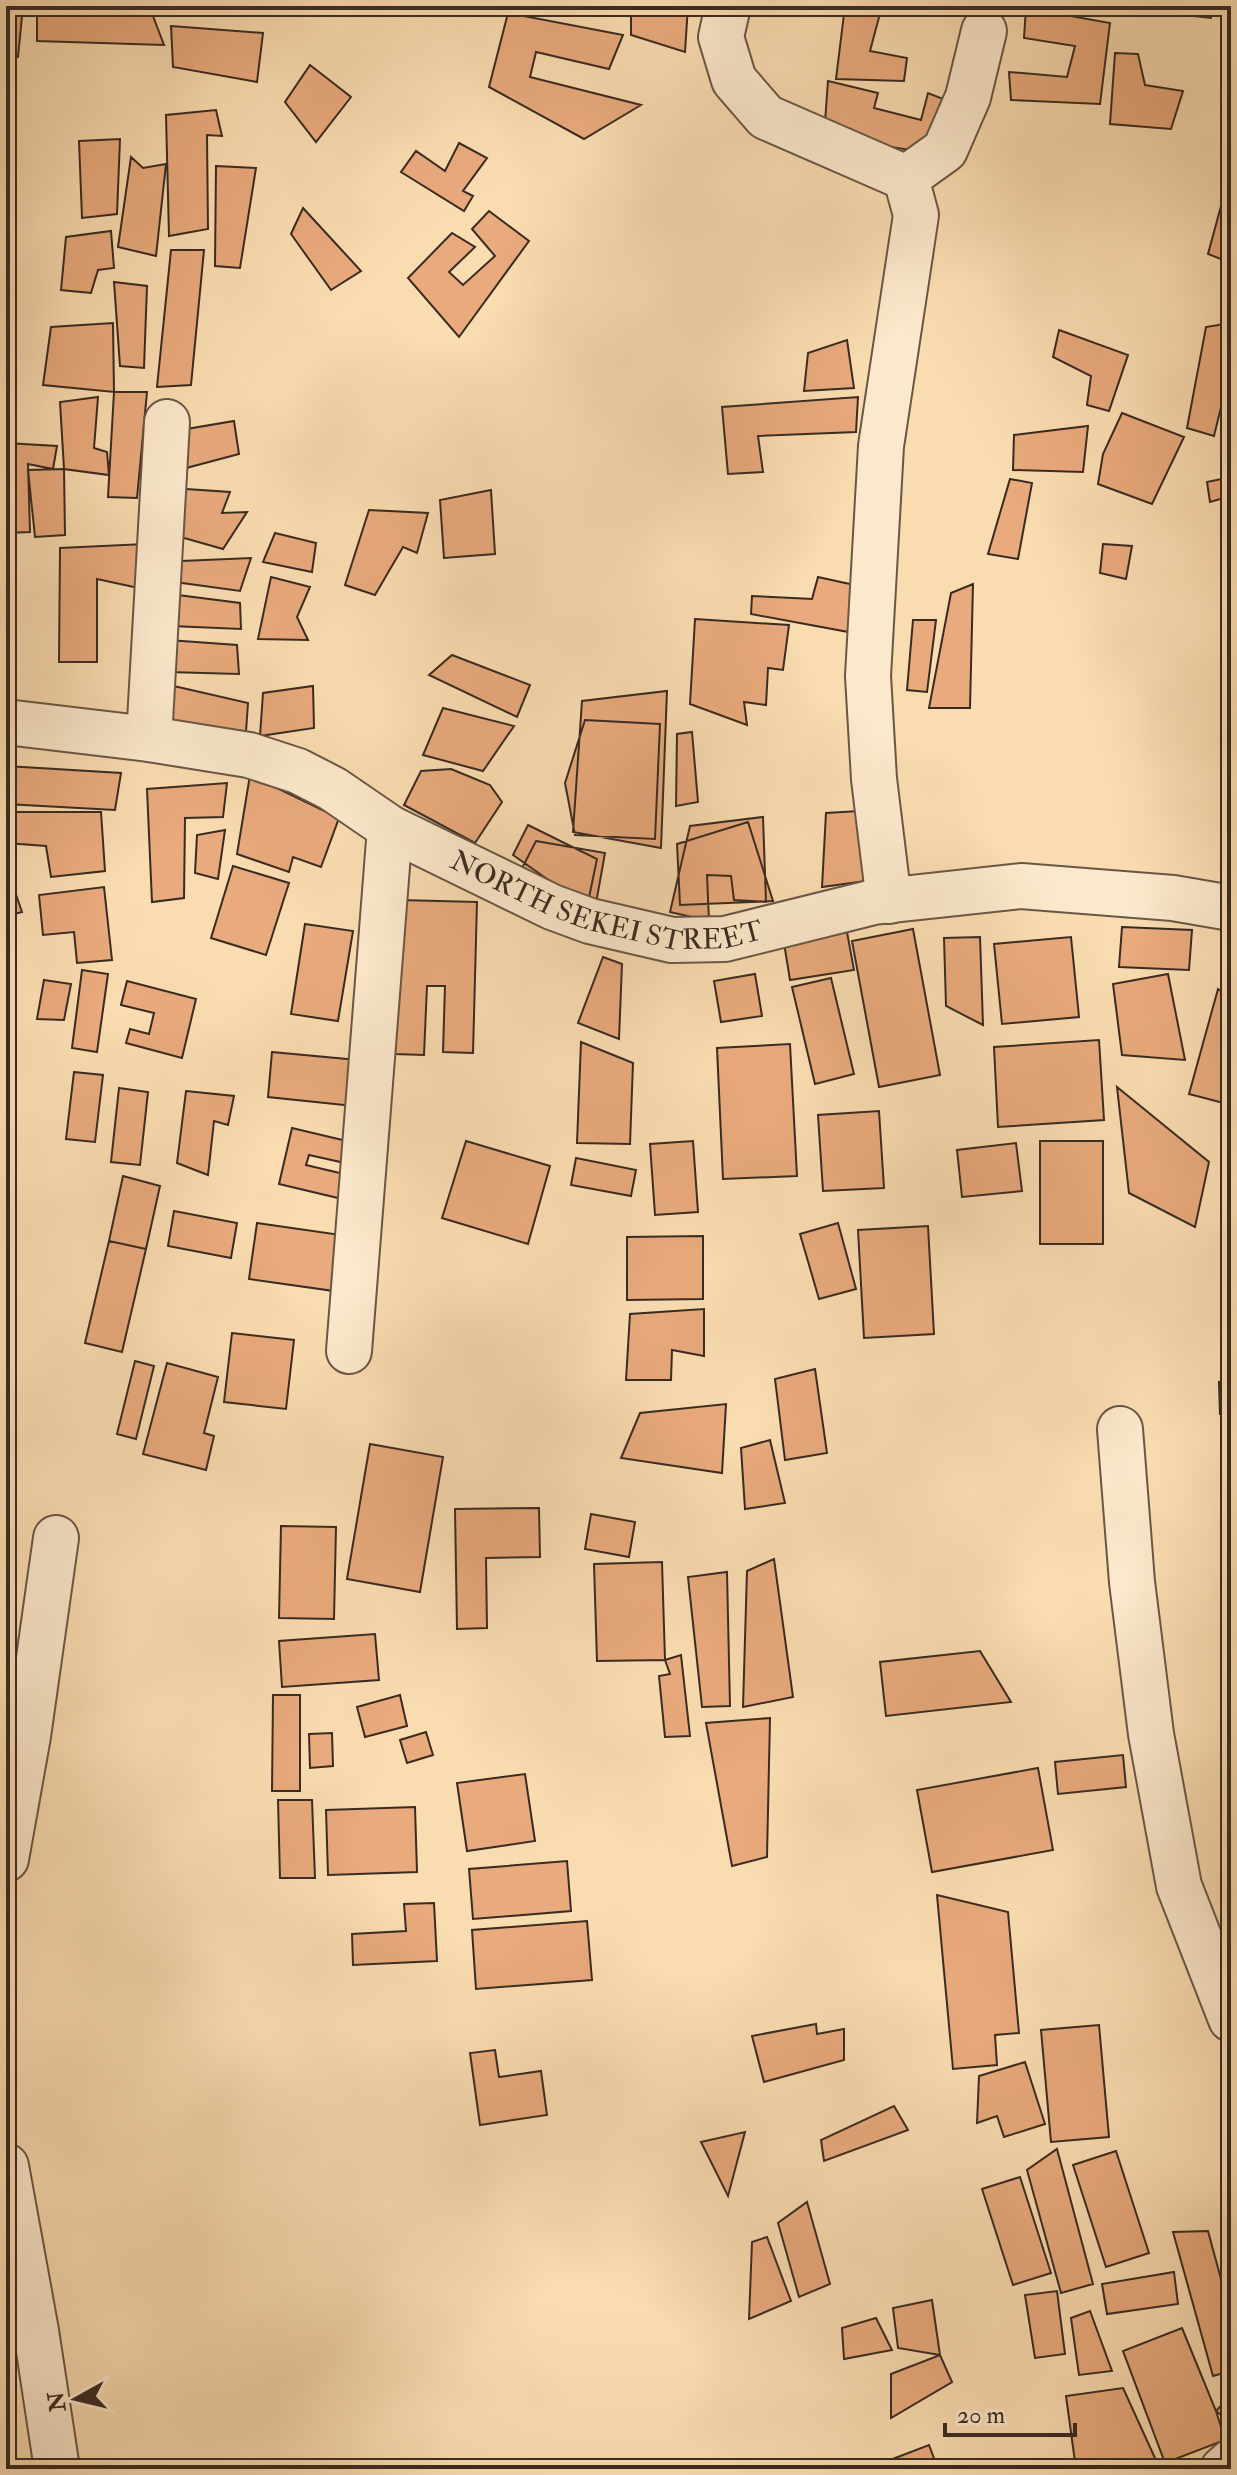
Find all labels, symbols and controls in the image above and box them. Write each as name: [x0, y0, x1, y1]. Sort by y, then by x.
street label: NORTH SEKEI STREET: [445, 843, 766, 959]
north arrow: [36, 2359, 116, 2439]
scale bar: [945, 2387, 1075, 2437]
text: N: [42, 2390, 73, 2414]
text: 20 m: [957, 2400, 1006, 2431]

